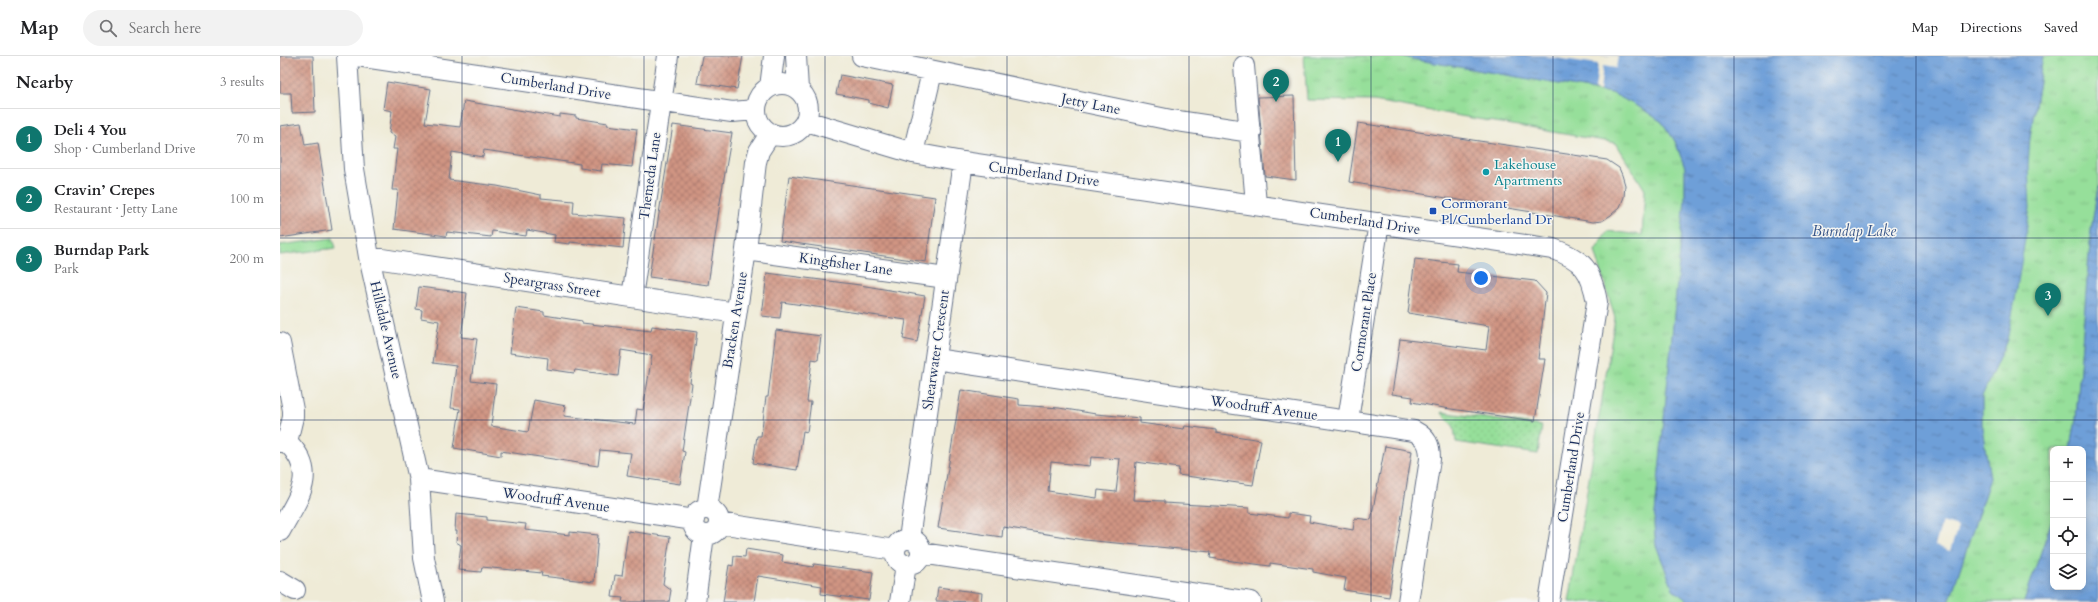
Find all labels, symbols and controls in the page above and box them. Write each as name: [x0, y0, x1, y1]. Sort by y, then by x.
search box: [83, 10, 363, 46]
text: Map: [20, 15, 59, 41]
icon: search: [97, 17, 119, 39]
text: Search here: [129, 18, 201, 38]
text: Map: [1912, 18, 1938, 37]
text: Directions: [1960, 18, 2022, 37]
text: Saved: [2044, 18, 2078, 37]
street label: Cumberland Drive: [499, 68, 613, 104]
pin: 2: [1263, 69, 1289, 102]
text: Nearby: [16, 71, 73, 94]
text: 3 results: [220, 73, 264, 91]
street label: Jetty Lane: [1058, 89, 1122, 119]
text: Deli 4 You: [54, 120, 127, 140]
pin: 1: [1325, 129, 1351, 162]
text: 1: [26, 130, 32, 148]
text: 70 m: [236, 130, 264, 148]
street label: Themeda Lane: [634, 131, 666, 221]
text: Shop · Cumberland Drive: [54, 140, 196, 158]
place label: Lakehouse Apartments: [1494, 155, 1563, 190]
street label: Cumberland Drive: [987, 157, 1101, 191]
marker: Lakehouse Apartments: [1481, 167, 1491, 177]
text: Cravin’ Crepes: [54, 180, 155, 200]
text: 2: [26, 190, 32, 208]
text: 100 m: [230, 190, 264, 208]
place label: Cormorant Pl/Cumberland Dr: [1441, 194, 1553, 229]
text: Restaurant · Jetty Lane: [54, 200, 178, 218]
street label: Cumberland Drive: [1308, 203, 1422, 239]
marker: Cormorant Pl/Cumberland Dr: [1428, 206, 1438, 216]
water label: Burndap Lake: [1812, 221, 1896, 241]
text: Burndap Park: [54, 240, 149, 260]
street label: Kingfisher Lane: [798, 248, 894, 280]
text: 3: [26, 250, 32, 268]
text: 200 m: [230, 250, 264, 268]
text: Park: [54, 260, 79, 278]
street label: Speargrass Street: [502, 268, 602, 302]
your location: [1471, 268, 1491, 288]
street label: Bracken Avenue: [718, 270, 752, 370]
street label: Cormorant Place: [1347, 271, 1381, 373]
street label: Hillsdale Avenue: [365, 279, 407, 381]
pin: 3: [2035, 283, 2061, 316]
street label: Shearwater Crescent: [918, 288, 954, 411]
street label: Woodruff Avenue: [1208, 391, 1319, 425]
street label: Cumberland Drive: [1553, 410, 1589, 524]
map controls: [2050, 446, 2086, 590]
button: +: [2050, 446, 2086, 482]
button: −: [2050, 482, 2086, 518]
street label: Woodruff Avenue: [500, 483, 611, 517]
button: locate: [2050, 518, 2086, 554]
button: layers: [2050, 554, 2086, 590]

